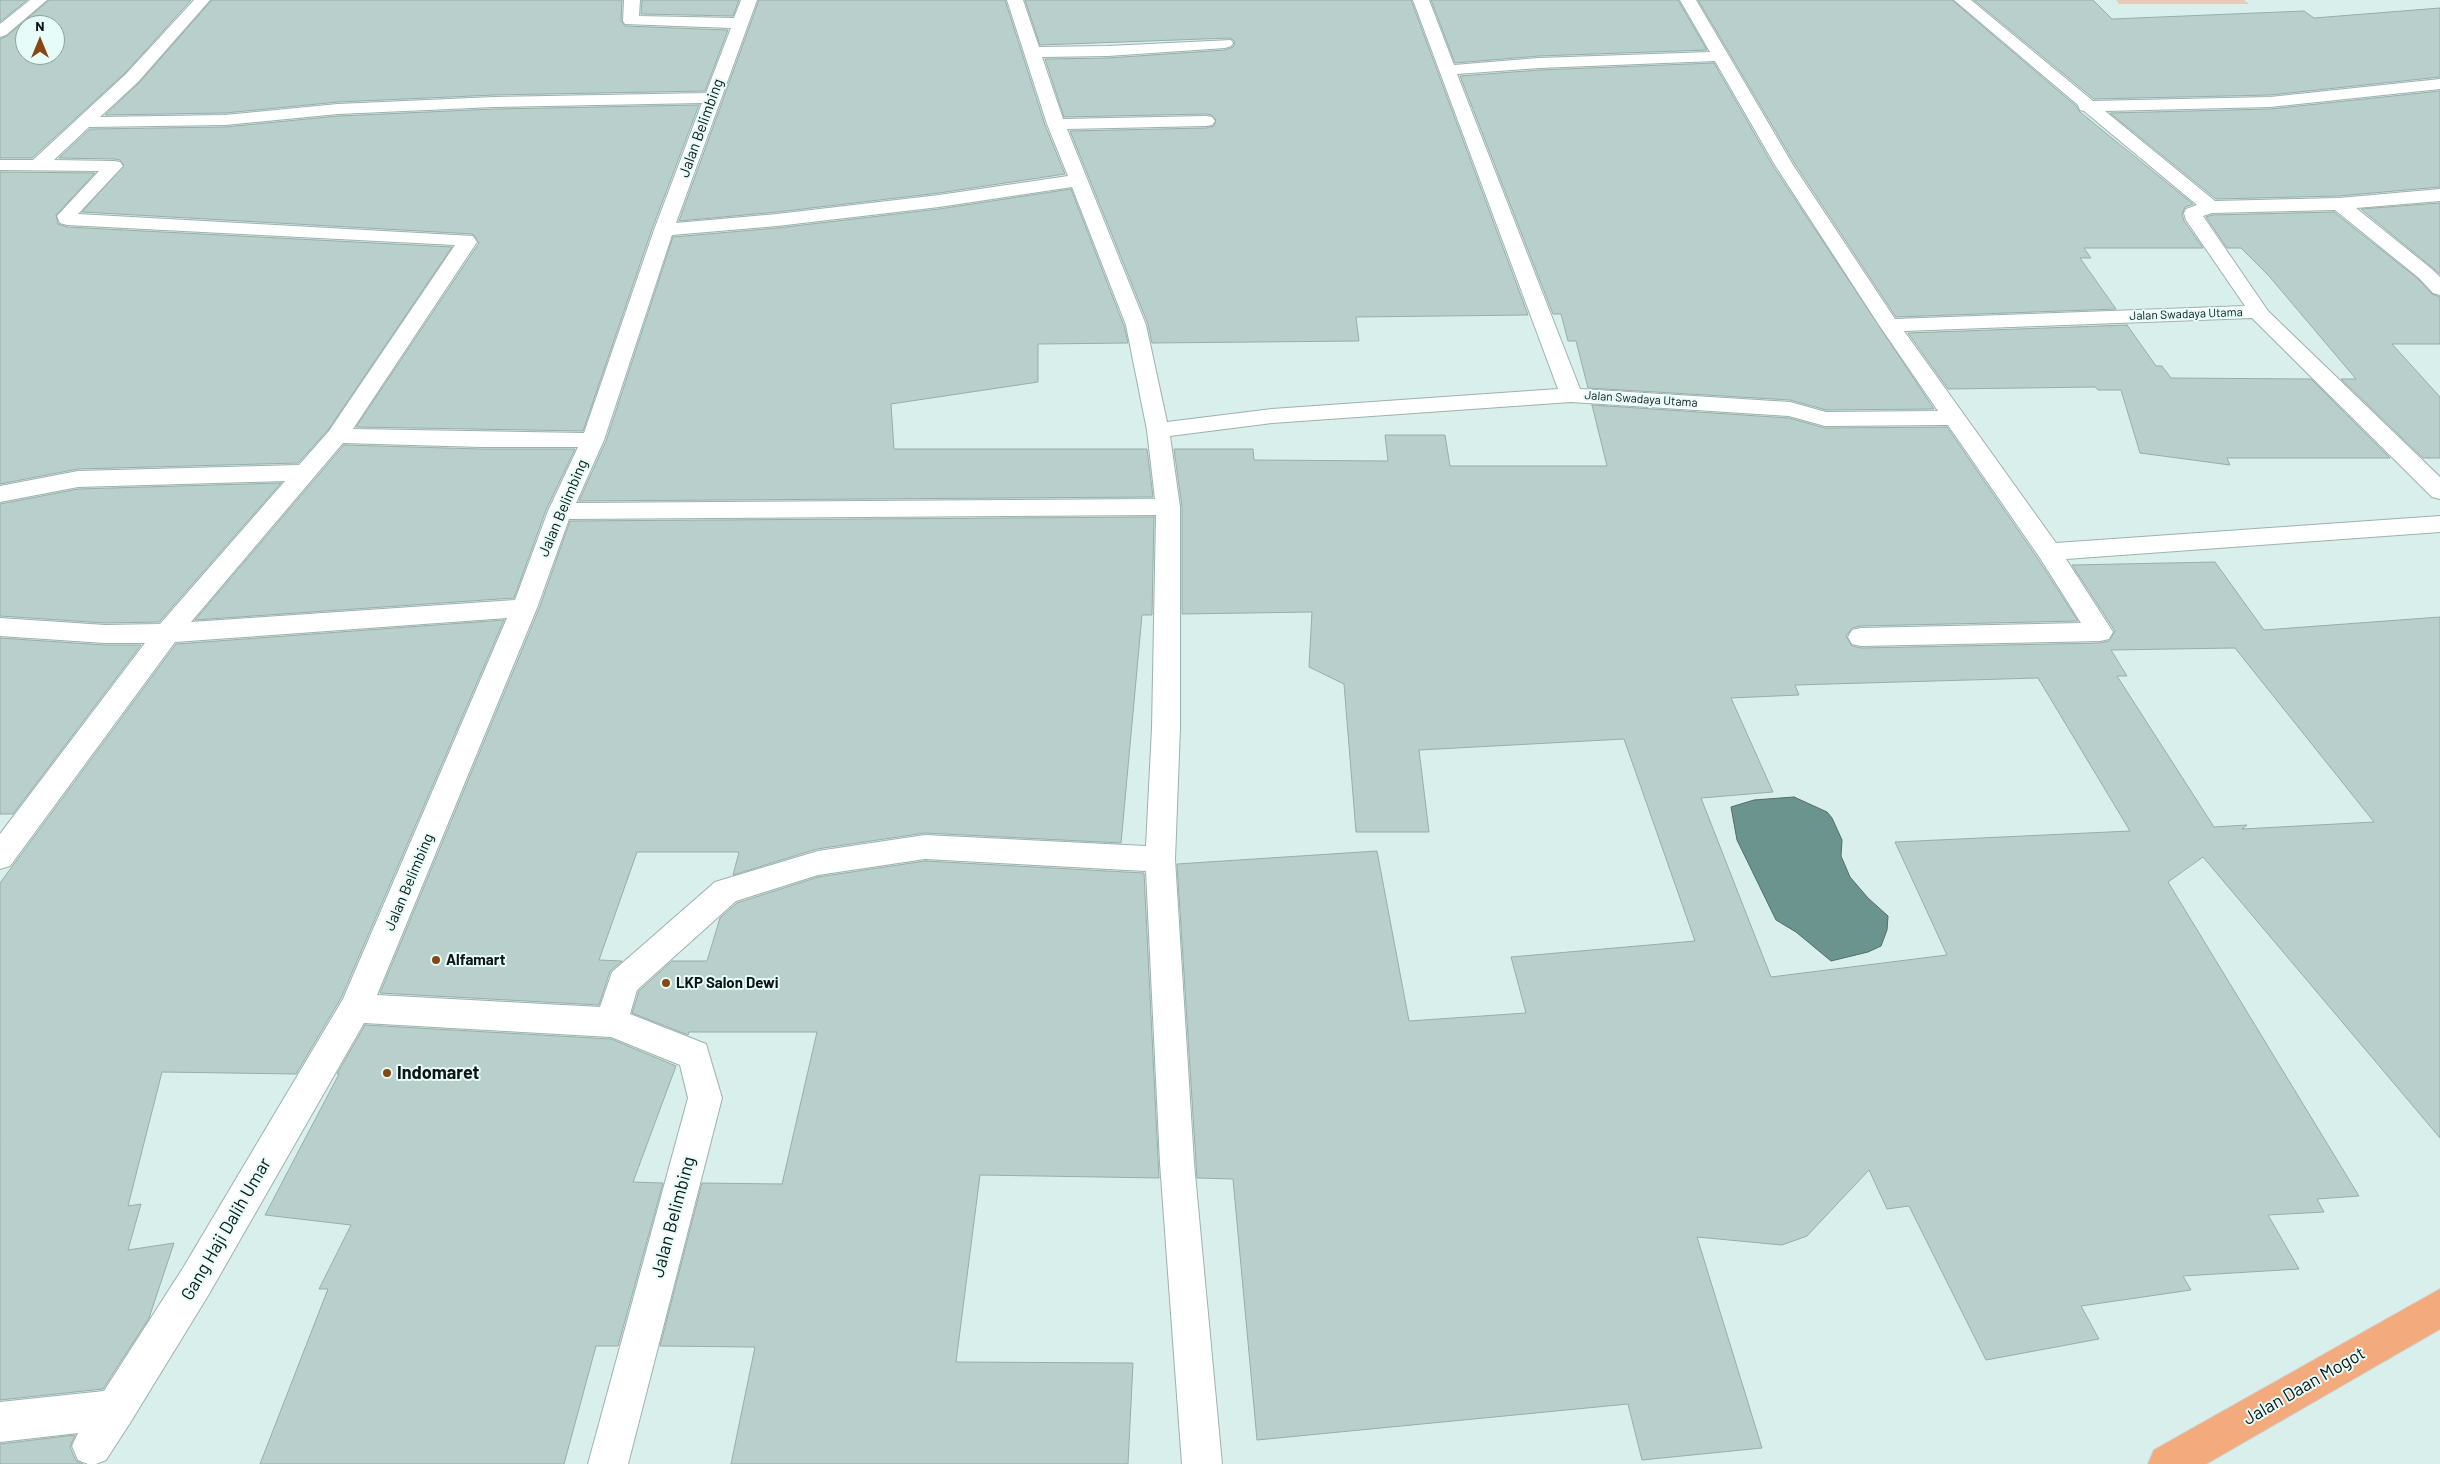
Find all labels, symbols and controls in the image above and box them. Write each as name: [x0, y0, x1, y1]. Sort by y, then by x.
north arrow: [15, 15, 65, 65]
text: N: [35, 17, 45, 34]
street label: Jalan Belimbing: [675, 76, 727, 180]
street label: Jalan Swadaya Utama: [2129, 305, 2243, 323]
street label: Jalan Swadaya Utama: [1584, 388, 1698, 410]
street label: Jalan Belimbing: [534, 457, 592, 559]
street label: Jalan Belimbing: [380, 831, 438, 933]
place label: Alfamart: [446, 951, 505, 969]
marker: Alfamart: [430, 954, 442, 966]
place label: LKP Salon Dewi: [676, 974, 779, 992]
marker: LKP Salon Dewi: [660, 977, 672, 989]
place label: Indomaret: [397, 1062, 479, 1084]
marker: Indomaret: [381, 1067, 393, 1079]
street label: Gang Haji Dalih Umar: [176, 1154, 276, 1304]
street label: Jalan Belimbing: [646, 1154, 700, 1280]
street label: Jalan Daan Mogot: [2239, 1342, 2369, 1430]

